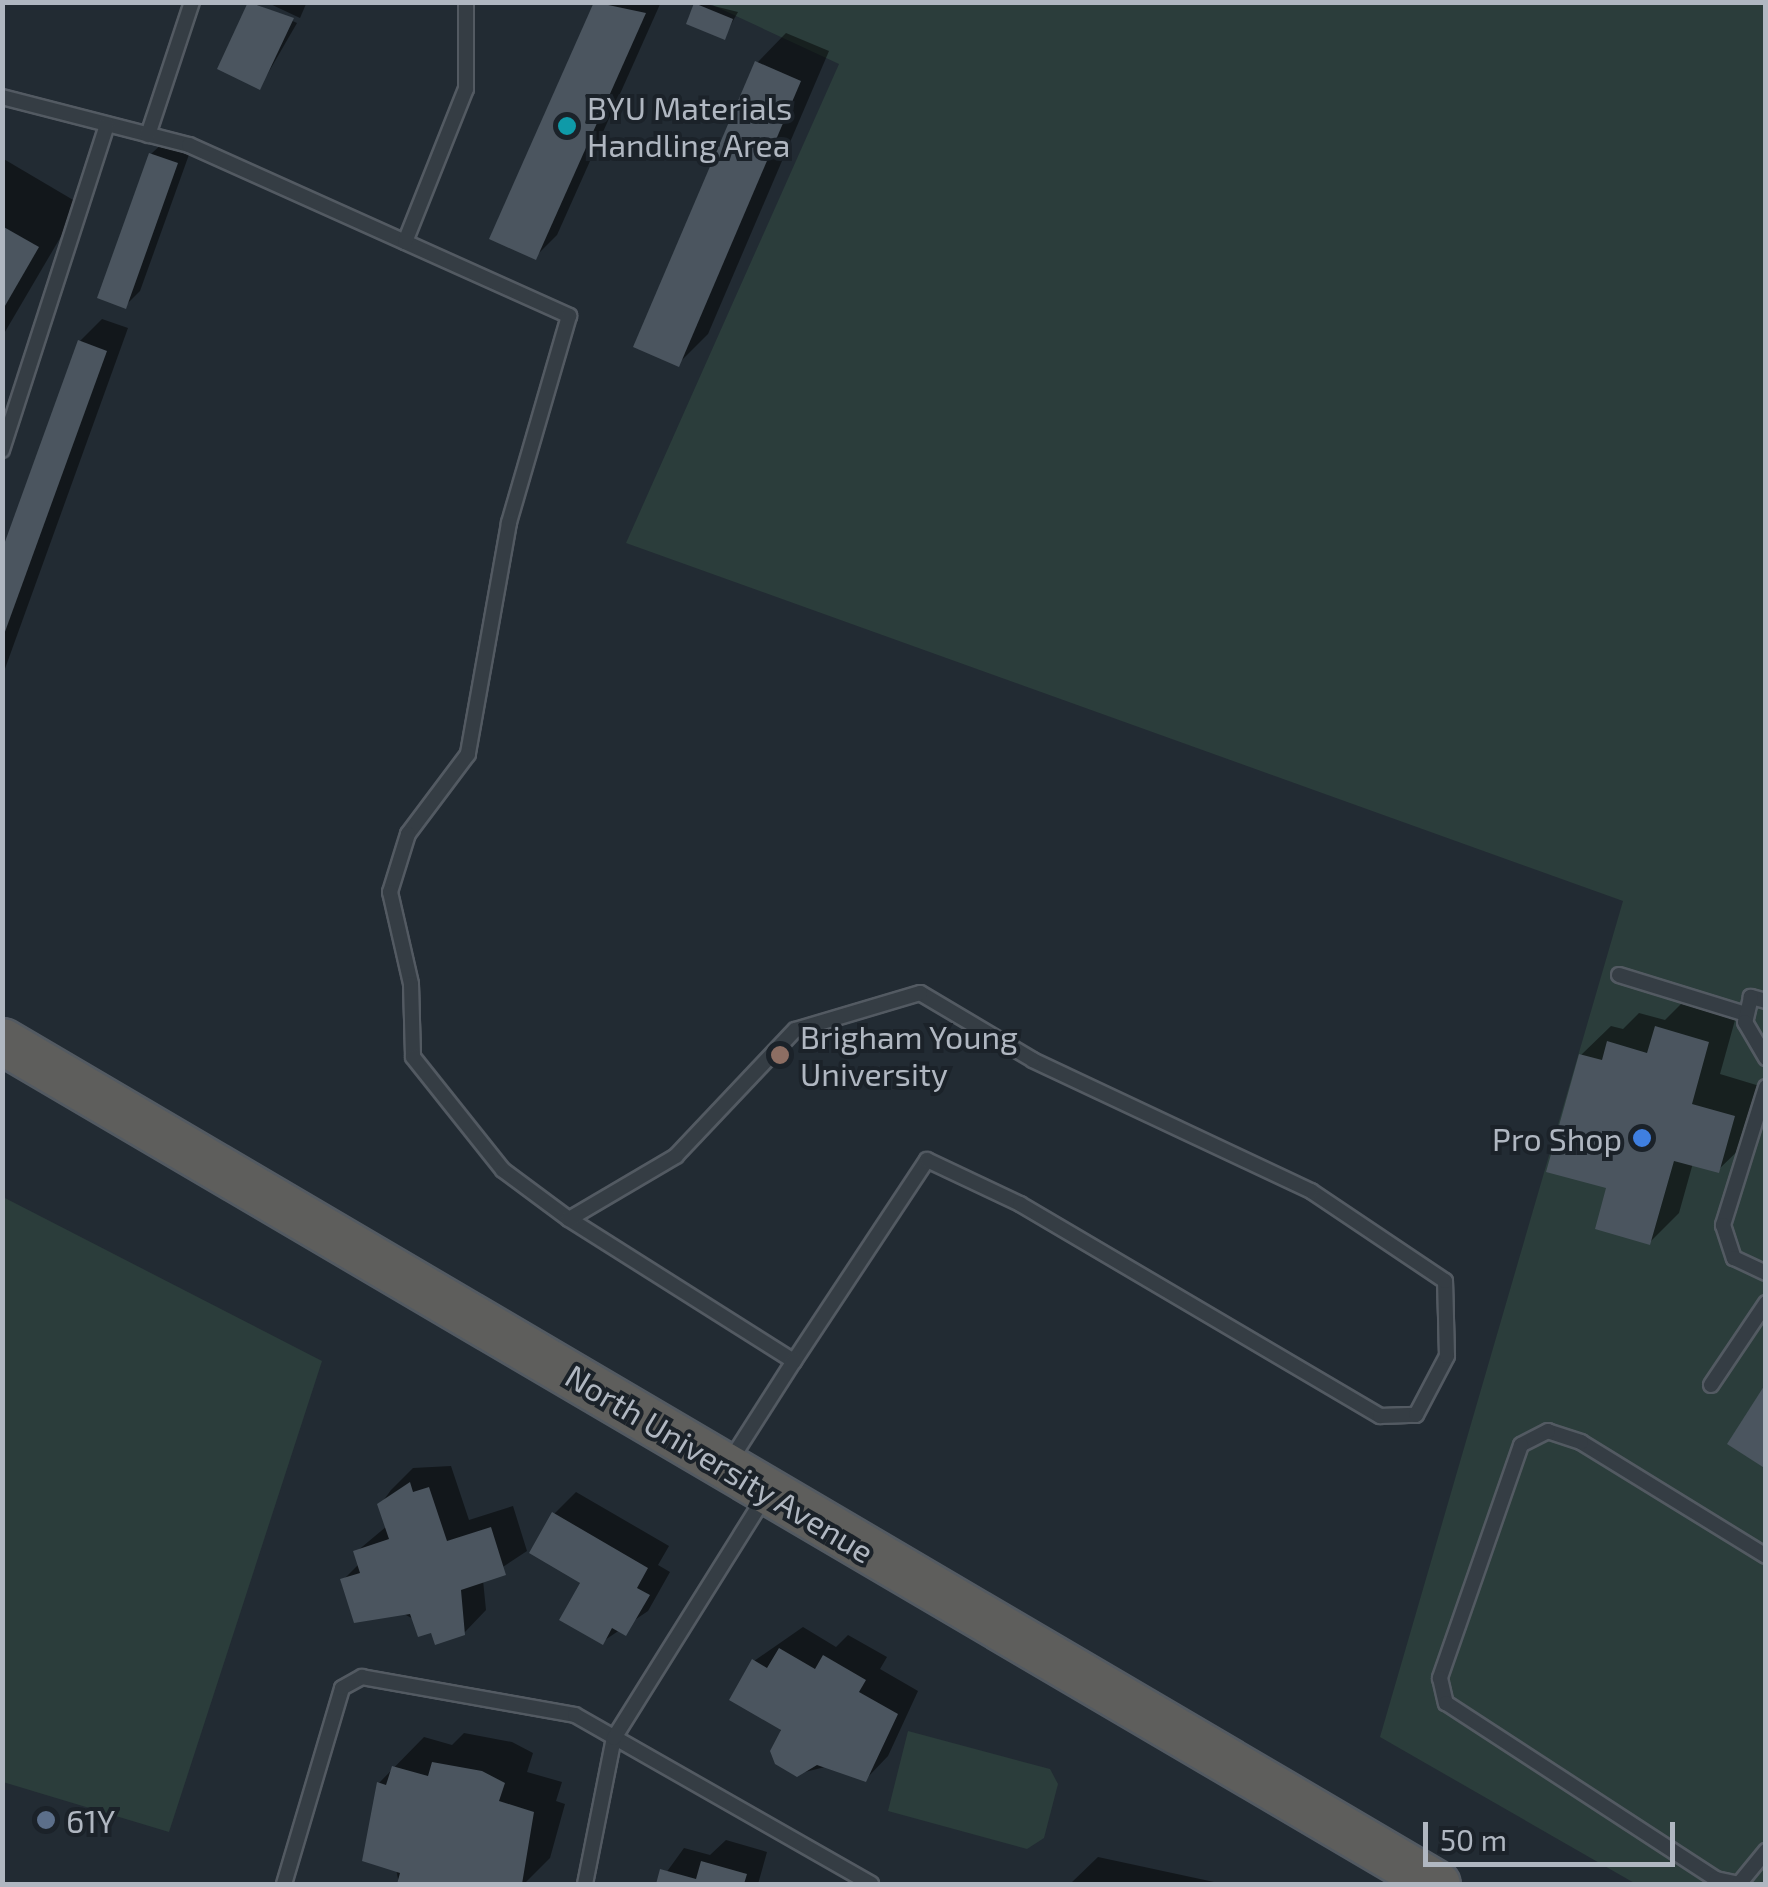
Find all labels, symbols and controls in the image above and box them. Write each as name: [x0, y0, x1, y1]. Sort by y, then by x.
place label: BYU Materials Handling Area: [587, 89, 792, 164]
marker: BYU Materials Handling Area: [556, 115, 578, 137]
place label: Brigham Young University: [800, 1018, 1019, 1093]
marker: Brigham Young University: [769, 1044, 791, 1066]
place label: Pro Shop: [1492, 1119, 1622, 1157]
marker: Pro Shop: [1631, 1127, 1653, 1149]
street label: North University Avenue: [558, 1355, 882, 1571]
place label: 61Y: [66, 1801, 115, 1839]
scale bar: [1428, 1802, 1680, 1864]
marker: 61Y: [35, 1809, 57, 1831]
text: 50 m: [1440, 1821, 1507, 1857]

